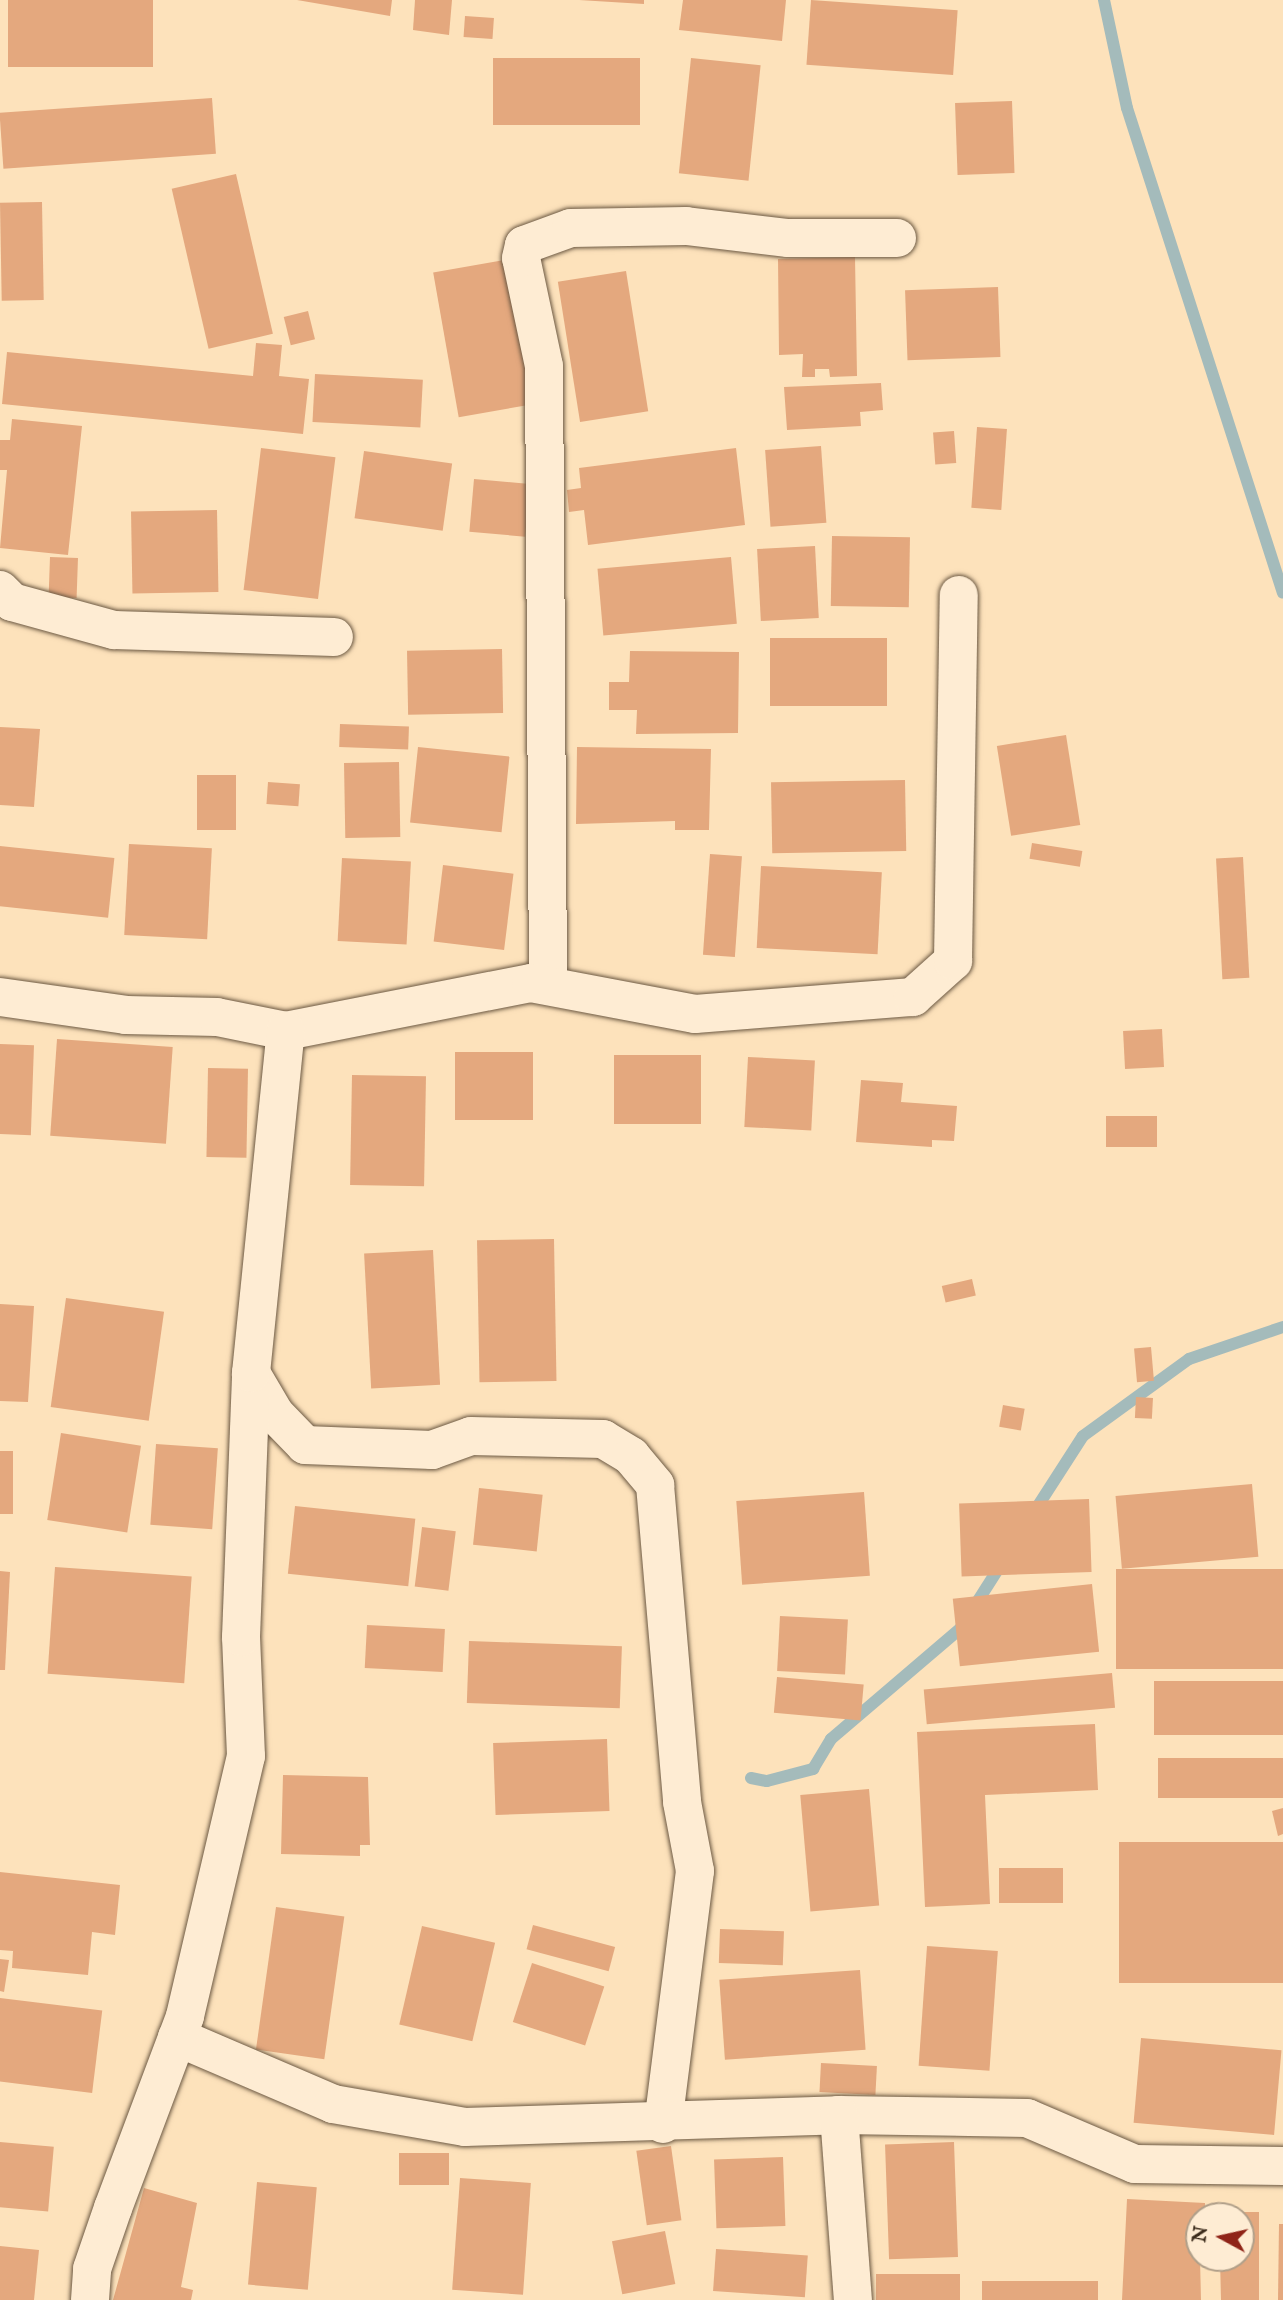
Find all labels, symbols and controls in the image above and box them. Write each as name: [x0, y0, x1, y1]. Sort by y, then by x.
north arrow: [1185, 2202, 1255, 2272]
text: N: [1188, 2225, 1214, 2244]

